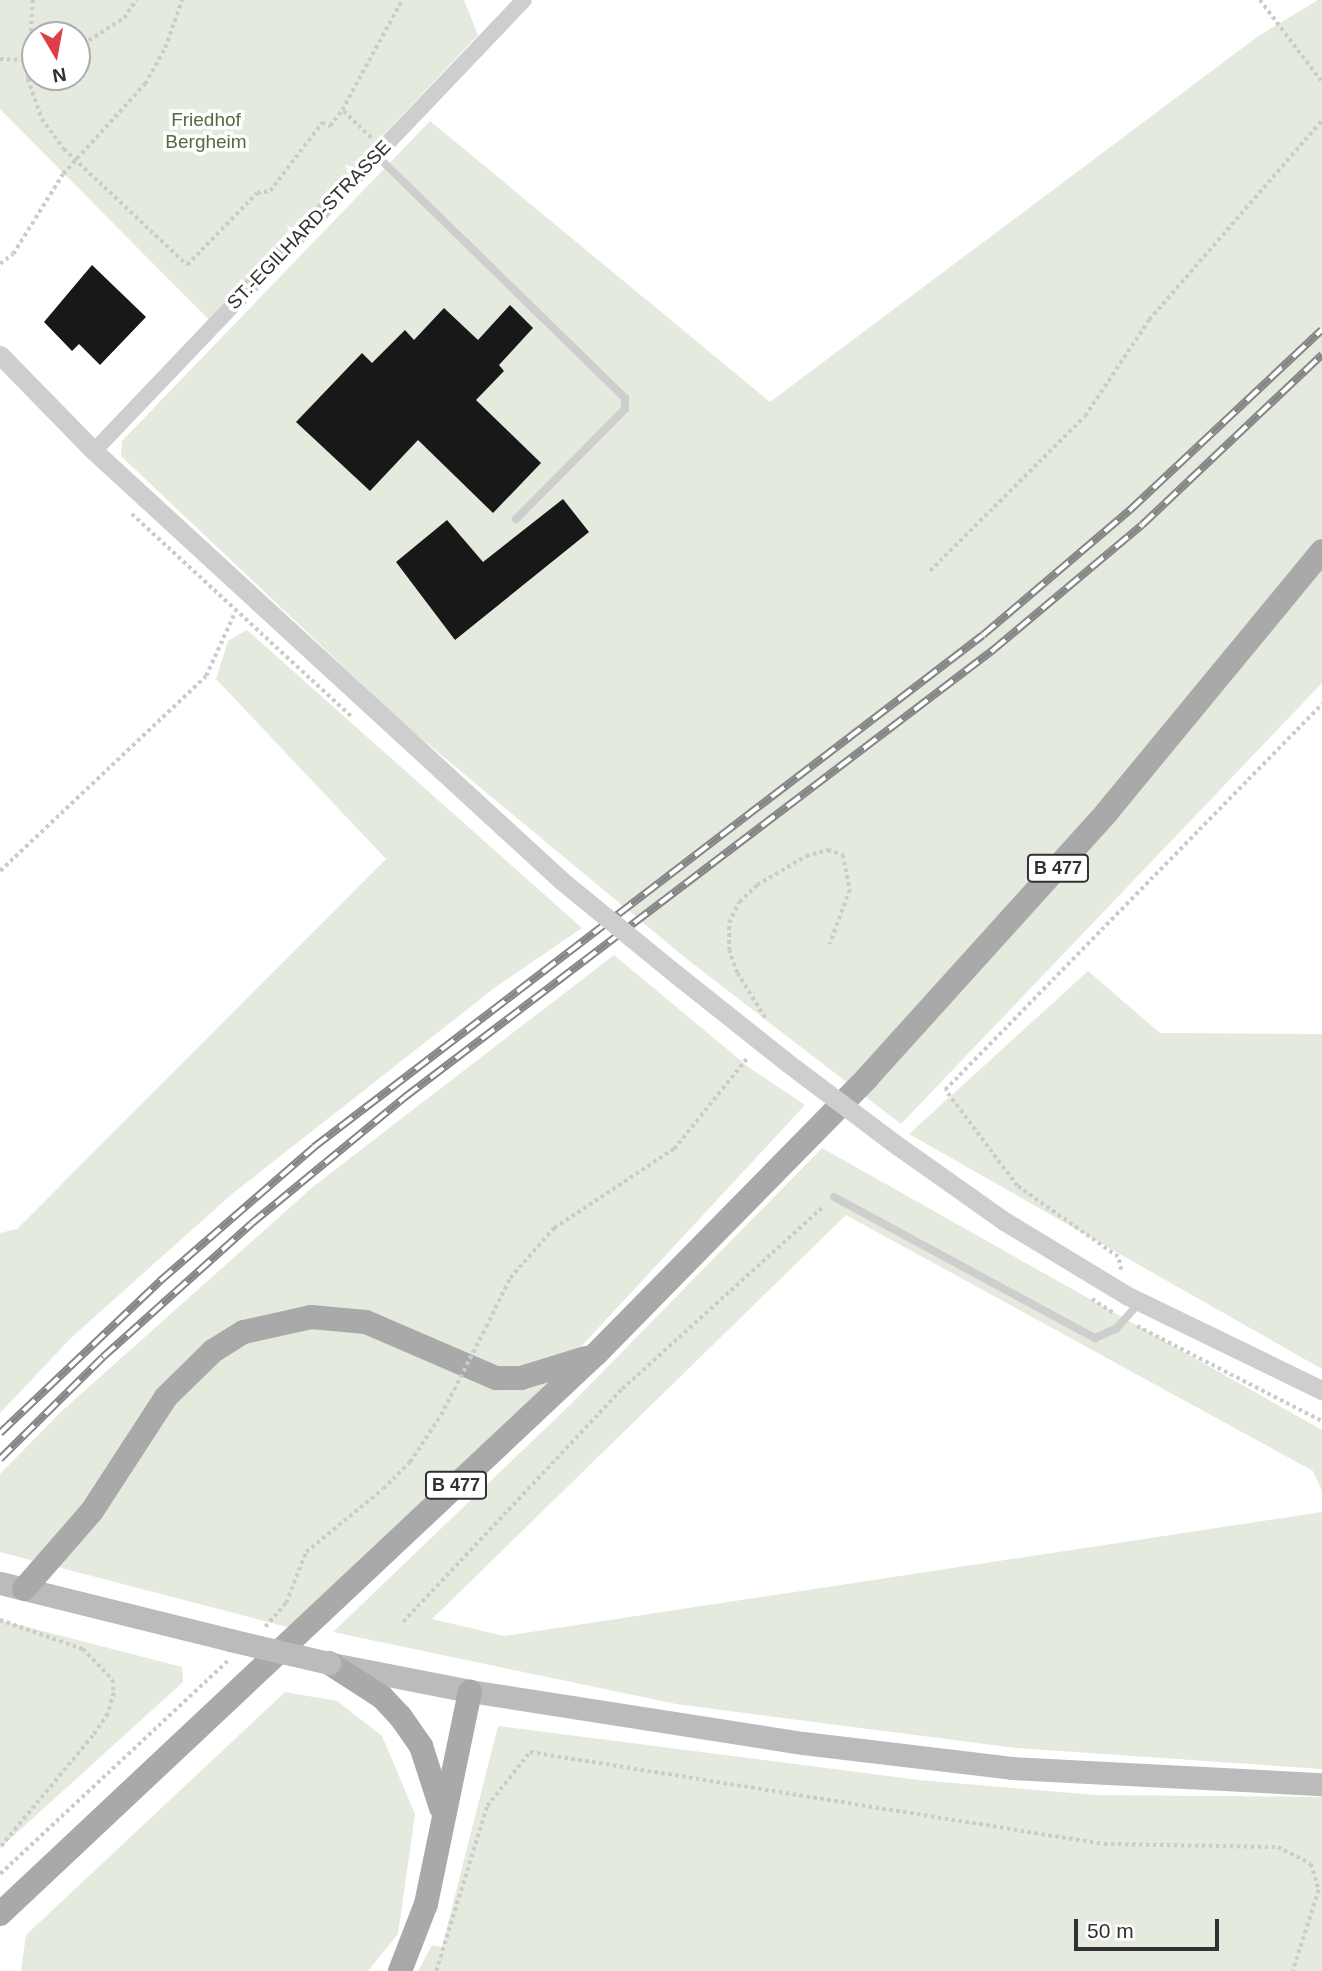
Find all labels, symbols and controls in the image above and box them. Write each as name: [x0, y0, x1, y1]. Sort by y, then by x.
north arrow: [21, 21, 91, 91]
text: N: [51, 64, 68, 87]
park label: Friedhof Bergheim: [165, 109, 247, 153]
street label: ST.-EGILHARD-STRASSE: [222, 136, 396, 314]
road number: B 477: [1026, 854, 1090, 882]
road number: B 477: [424, 1470, 488, 1500]
scale bar: [1077, 1904, 1222, 1948]
text: 50 m: [1087, 1919, 1134, 1942]

